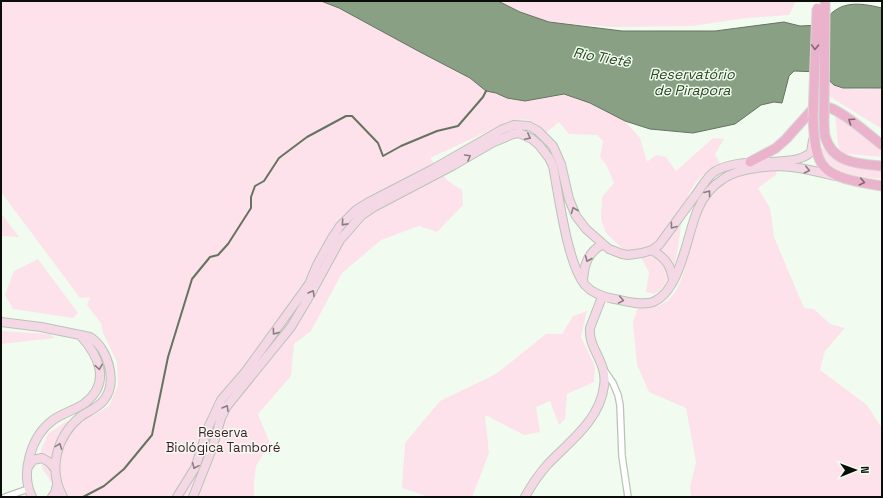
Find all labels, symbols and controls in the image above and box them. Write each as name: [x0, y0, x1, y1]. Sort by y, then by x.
water label: Rio Tietê: [572, 43, 633, 71]
one-way arrow: [811, 44, 820, 50]
water label: Reservatório de Pirapora: [649, 65, 735, 99]
one-way arrow: [849, 119, 856, 126]
one-way arrow: [524, 132, 531, 140]
one-way arrow: [464, 154, 471, 161]
one-way arrow: [804, 165, 811, 173]
one-way arrow: [858, 177, 865, 186]
one-way arrow: [703, 191, 710, 198]
one-way arrow: [570, 207, 578, 214]
one-way arrow: [341, 218, 348, 225]
one-way arrow: [671, 221, 678, 228]
one-way arrow: [585, 255, 593, 263]
one-way arrow: [307, 290, 314, 297]
one-way arrow: [618, 295, 624, 304]
one-way arrow: [272, 328, 280, 335]
one-way arrow: [94, 364, 103, 371]
one-way arrow: [222, 405, 229, 412]
park label: Reserva Biológica Tamboré: [166, 424, 280, 456]
one-way arrow: [55, 443, 63, 450]
north arrow: [835, 450, 875, 490]
one-way arrow: [192, 462, 200, 470]
text: N: [858, 466, 872, 474]

